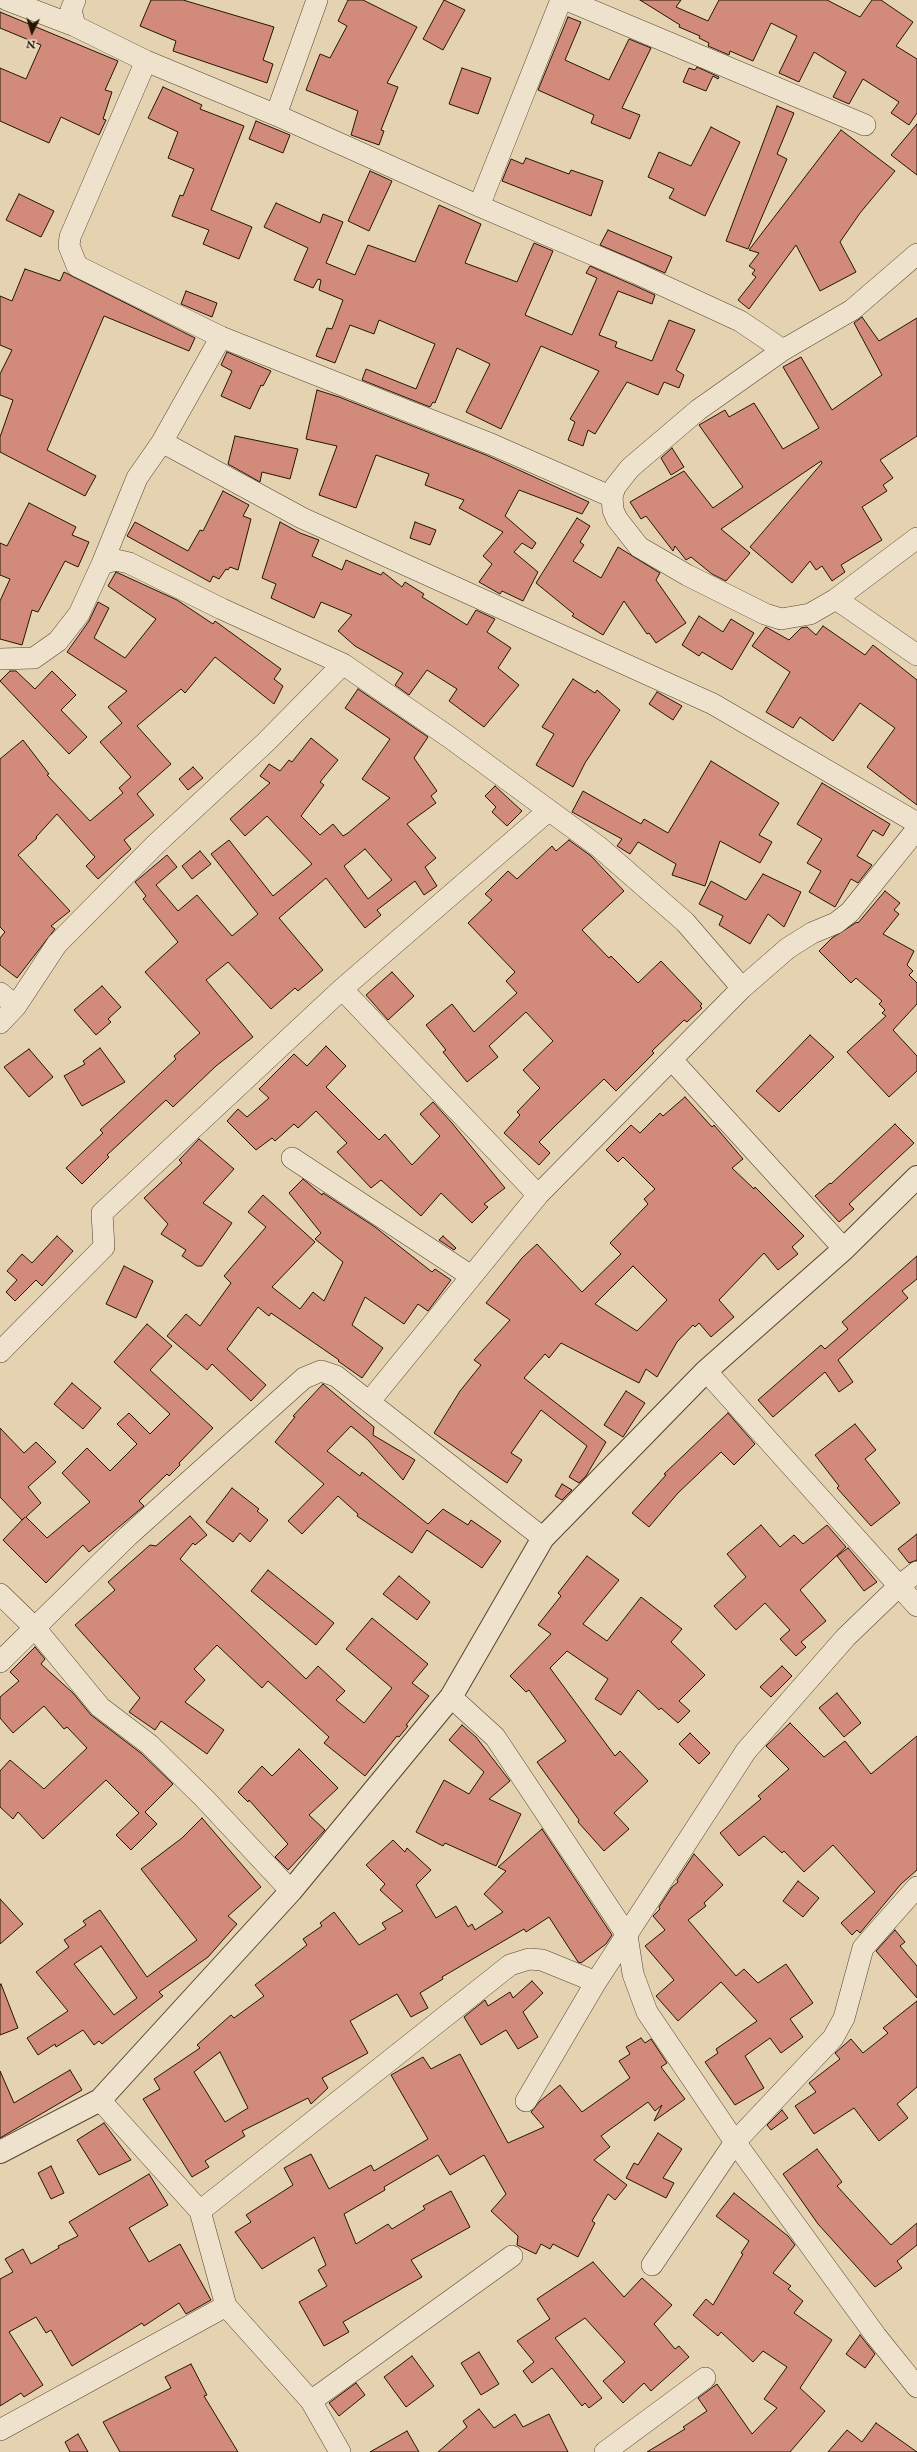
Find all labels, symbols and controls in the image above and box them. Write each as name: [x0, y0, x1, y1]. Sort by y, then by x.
north arrow: [12, 12, 52, 52]
text: N: [26, 37, 36, 51]

